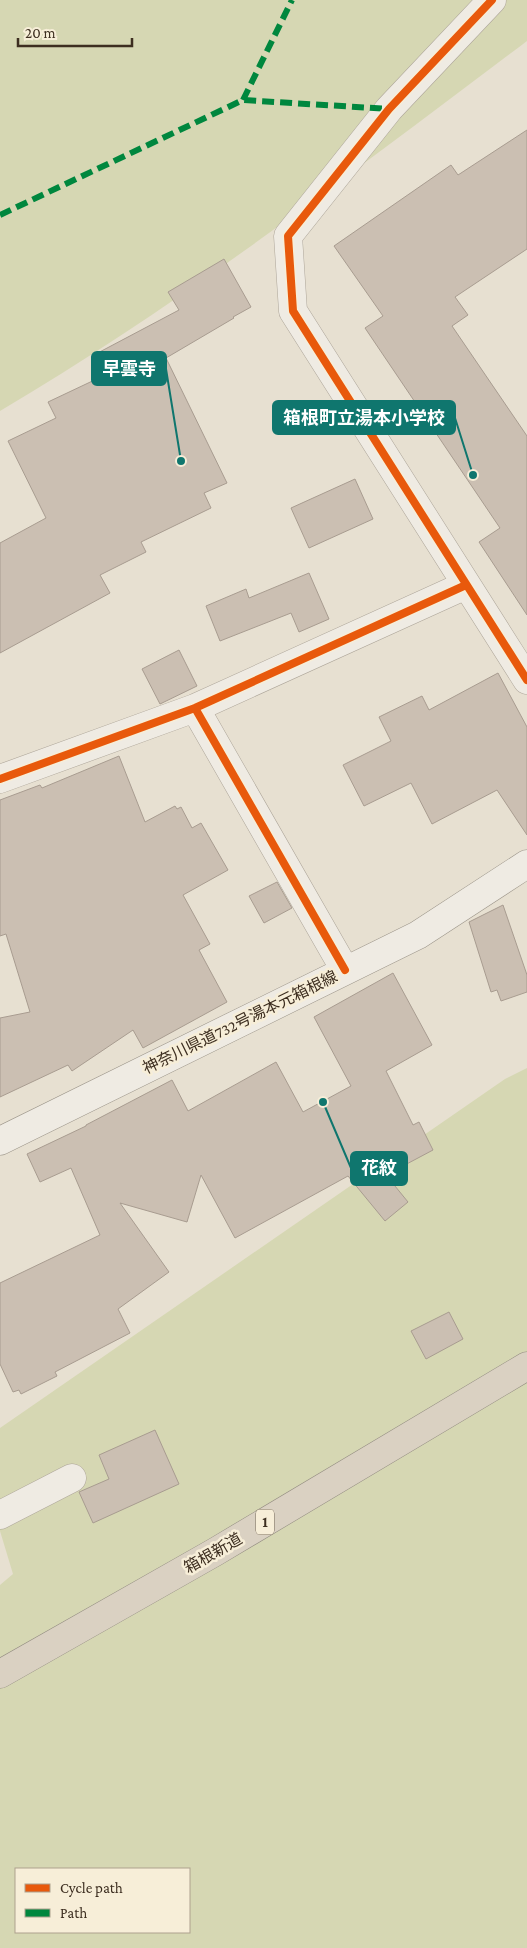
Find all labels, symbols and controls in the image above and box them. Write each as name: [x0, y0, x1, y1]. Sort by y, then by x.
scale bar: [18, 15, 131, 47]
text: 20 m: [25, 25, 56, 41]
callout: 早雲寺: [92, 352, 166, 385]
text: 早雲寺: [102, 359, 156, 379]
callout: 箱根町立湯本小学校: [273, 401, 455, 434]
text: 箱根町立湯本小学校: [283, 408, 445, 428]
street label: 神奈川県道732号湯本元箱根線: [140, 967, 340, 1077]
callout: 花紋: [351, 1152, 407, 1185]
text: 花紋: [361, 1158, 397, 1178]
road number: 1: [256, 1510, 274, 1534]
street label: 箱根新道: [181, 1530, 245, 1576]
legend: [15, 1868, 190, 1933]
text: Cycle path: [60, 1880, 123, 1897]
text: Path: [60, 1905, 87, 1921]

